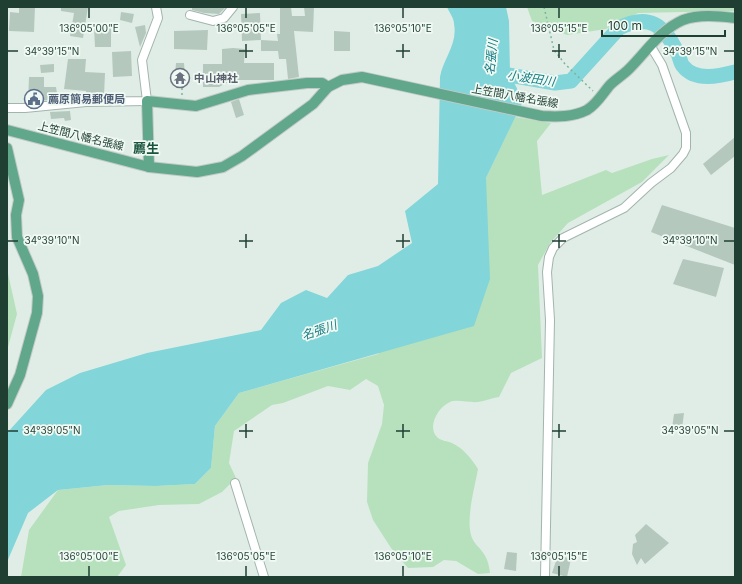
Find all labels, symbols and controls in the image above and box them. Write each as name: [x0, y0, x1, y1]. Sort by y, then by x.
scale bar: [602, 12, 725, 38]
text: 100 m: [608, 18, 642, 33]
text: 136°05'00"E: [59, 22, 119, 34]
text: 136°05'05"E: [216, 22, 276, 34]
text: 136°05'10"E: [374, 22, 432, 34]
text: 136°05'15"E: [530, 22, 588, 34]
water label: 名張川: [482, 36, 501, 76]
text: 34°39'15"N: [25, 45, 79, 57]
text: 34°39'15"N: [663, 45, 717, 57]
temple icon: 中山神社: [169, 67, 191, 89]
water label: 小波田川: [506, 67, 558, 89]
place label: 中山神社: [194, 71, 238, 85]
street label: 上笠間八幡名張線: [470, 81, 560, 111]
public building icon: 薦原簡易郵便局: [23, 88, 45, 110]
place label: 薦原簡易郵便局: [48, 92, 125, 106]
street label: 上笠間八幡名張線: [37, 119, 125, 153]
district label: 薦生: [133, 140, 159, 156]
text: 34°39'10"N: [25, 234, 79, 246]
text: 34°39'10"N: [663, 234, 717, 246]
water label: 名張川: [300, 316, 340, 343]
text: 34°39'05"N: [24, 424, 80, 436]
text: 34°39'05"N: [662, 424, 718, 436]
text: 136°05'00"E: [59, 550, 119, 562]
text: 136°05'05"E: [216, 550, 276, 562]
text: 136°05'10"E: [374, 550, 432, 562]
text: 136°05'15"E: [530, 550, 588, 562]

